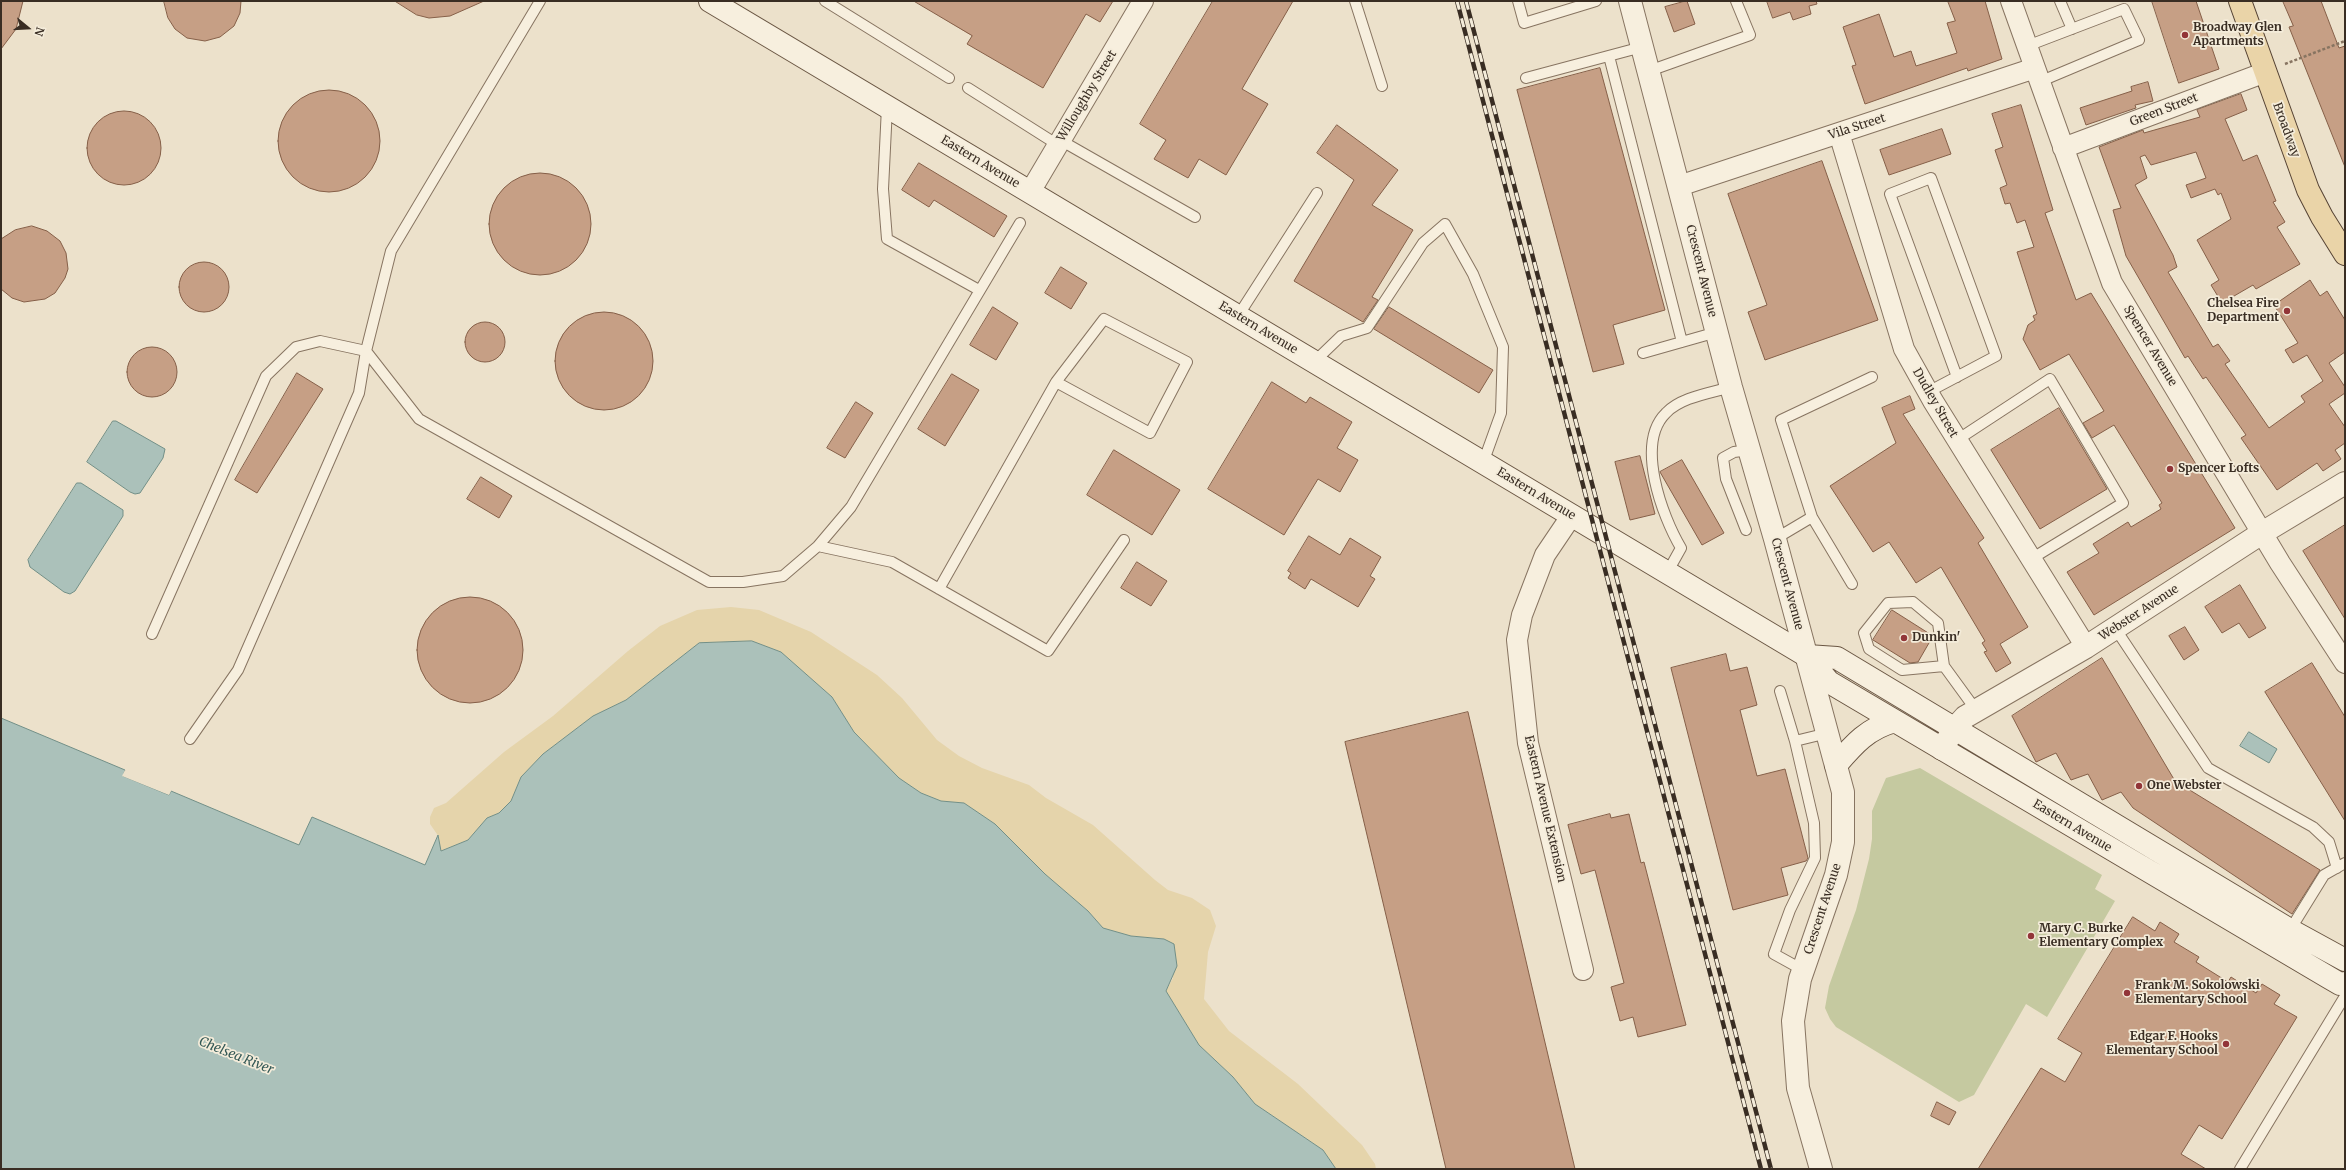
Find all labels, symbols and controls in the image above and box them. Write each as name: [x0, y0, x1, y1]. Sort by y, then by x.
north arrow: [8, 8, 48, 48]
place label: Broadway Glen Apartments: [2193, 21, 2282, 49]
text: N: [31, 25, 47, 38]
marker: Broadway Glen Apartments: [2180, 30, 2190, 40]
street label: Willoughby Street: [1054, 48, 1120, 144]
street label: Green Street: [2128, 90, 2200, 130]
street label: Broadway: [2269, 101, 2303, 159]
street label: Vila Street: [1827, 111, 1887, 143]
street label: Eastern Avenue: [938, 133, 1022, 191]
street label: Crescent Avenue: [1683, 223, 1719, 319]
place label: Chelsea Fire Department: [2207, 297, 2279, 325]
street label: Eastern Avenue: [1216, 299, 1300, 357]
street label: Spencer Avenue: [2120, 303, 2180, 389]
marker: Chelsea Fire Department: [2282, 306, 2292, 316]
street label: Dudley Street: [1909, 366, 1961, 440]
place label: Spencer Lofts: [2178, 462, 2259, 476]
marker: Spencer Lofts: [2165, 464, 2175, 474]
street label: Eastern Avenue: [1494, 465, 1578, 523]
street label: Crescent Avenue: [1768, 536, 1806, 632]
street label: Webster Avenue: [2097, 582, 2181, 644]
place label: Dunkin': [1912, 631, 1960, 645]
marker: Dunkin': [1899, 633, 1909, 643]
street label: Eastern Avenue Extension: [1521, 734, 1569, 884]
place label: One Webster: [2147, 779, 2222, 793]
marker: One Webster: [2134, 781, 2144, 791]
street label: Eastern Avenue: [2030, 797, 2114, 855]
street label: Crescent Avenue: [1802, 862, 1844, 956]
place label: Mary C. Burke Elementary Complex: [2039, 922, 2163, 950]
marker: Mary C. Burke Elementary Complex: [2026, 931, 2036, 941]
place label: Frank M. Sokolowski Elementary School: [2135, 979, 2260, 1007]
marker: Frank M. Sokolowski Elementary School: [2122, 988, 2132, 998]
place label: Edgar F. Hooks Elementary School: [2106, 1030, 2218, 1058]
water label: Chelsea River: [196, 1034, 276, 1078]
marker: Edgar F. Hooks Elementary School: [2221, 1039, 2231, 1049]

